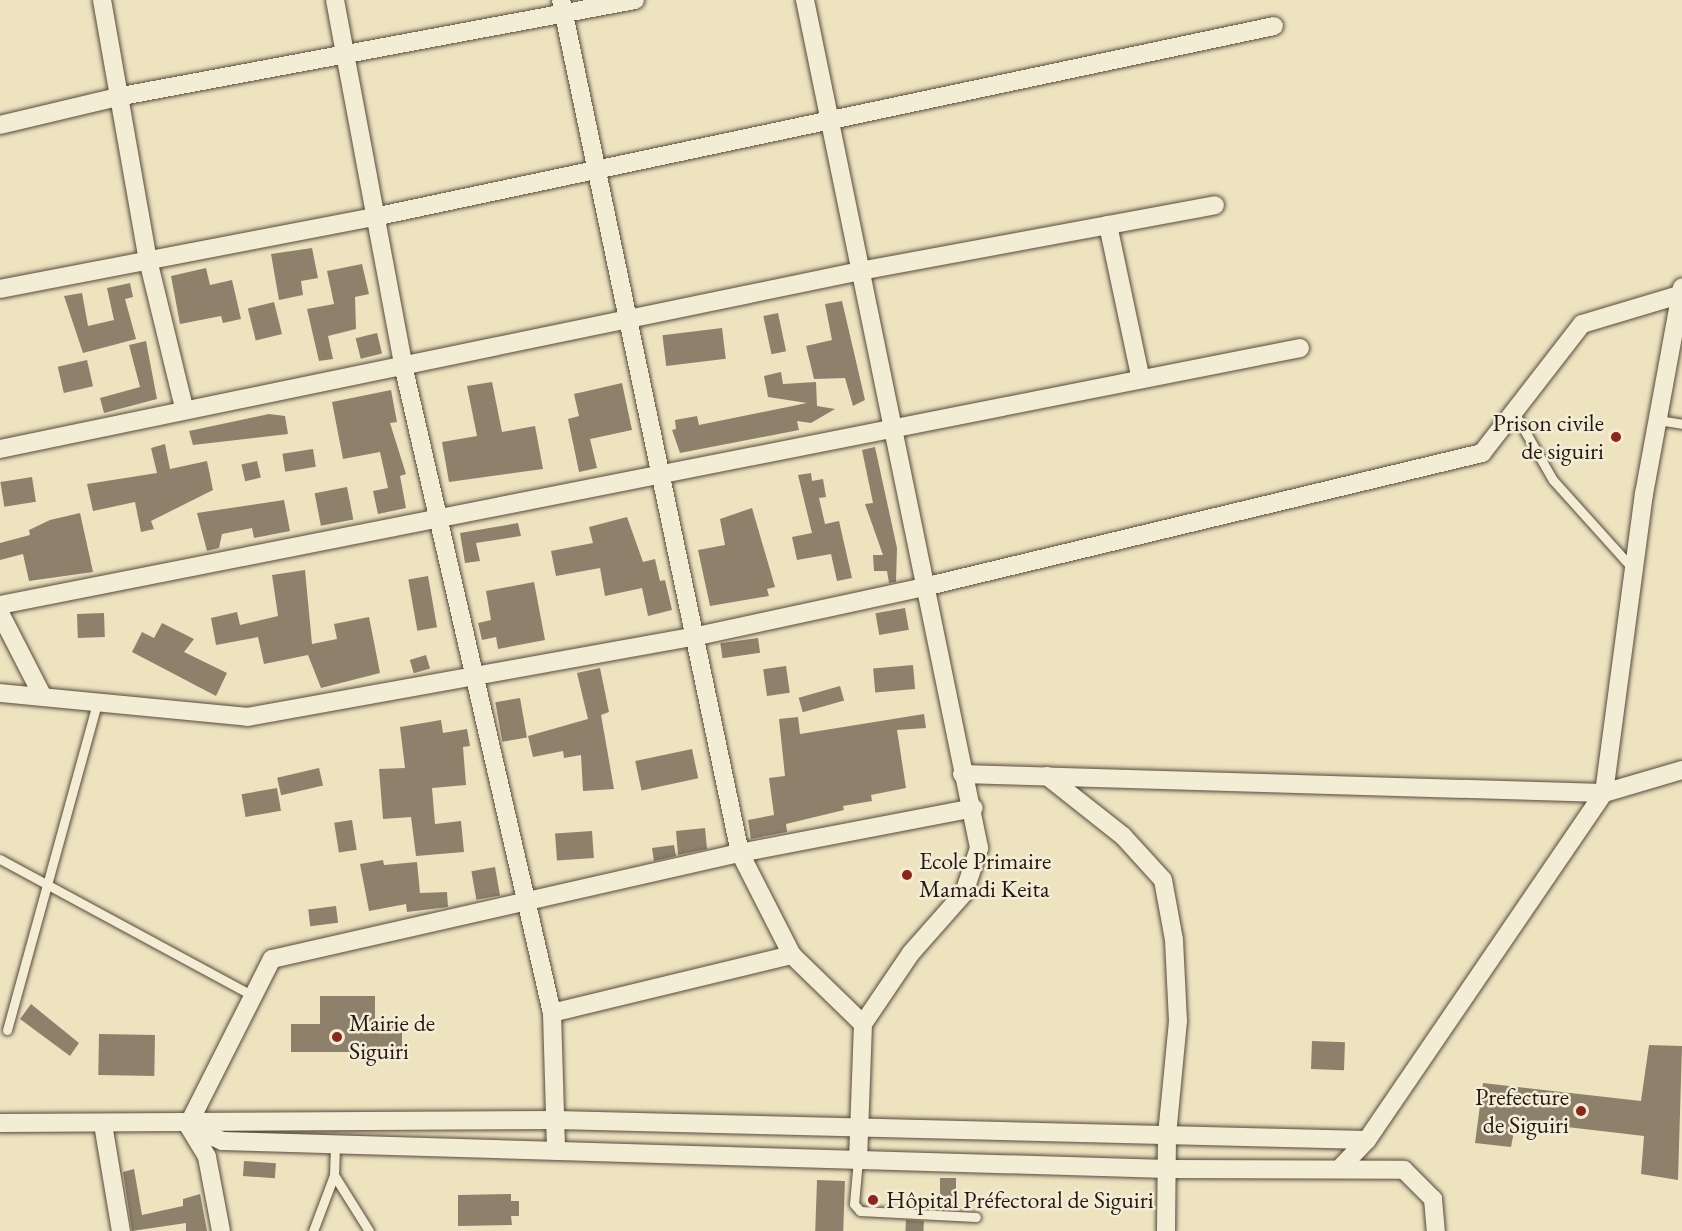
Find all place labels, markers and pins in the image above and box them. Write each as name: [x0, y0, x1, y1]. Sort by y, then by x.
place label: Prison civile de siguiri: [1493, 409, 1604, 465]
marker: Prison civile de siguiri: [1609, 430, 1623, 444]
place label: Ecole Primaire Mamadi Keita: [919, 847, 1051, 903]
marker: Ecole Primaire Mamadi Keita: [900, 868, 914, 882]
place label: Mairie de Siguiri: [349, 1009, 435, 1065]
marker: Mairie de Siguiri: [330, 1030, 344, 1044]
place label: Prefecture de Siguiri: [1475, 1083, 1569, 1139]
marker: Prefecture de Siguiri: [1574, 1104, 1588, 1118]
place label: Hôpital Préfectoral de Siguiri: [886, 1186, 1154, 1214]
marker: Hôpital Préfectoral de Siguiri: [864, 1191, 882, 1209]

